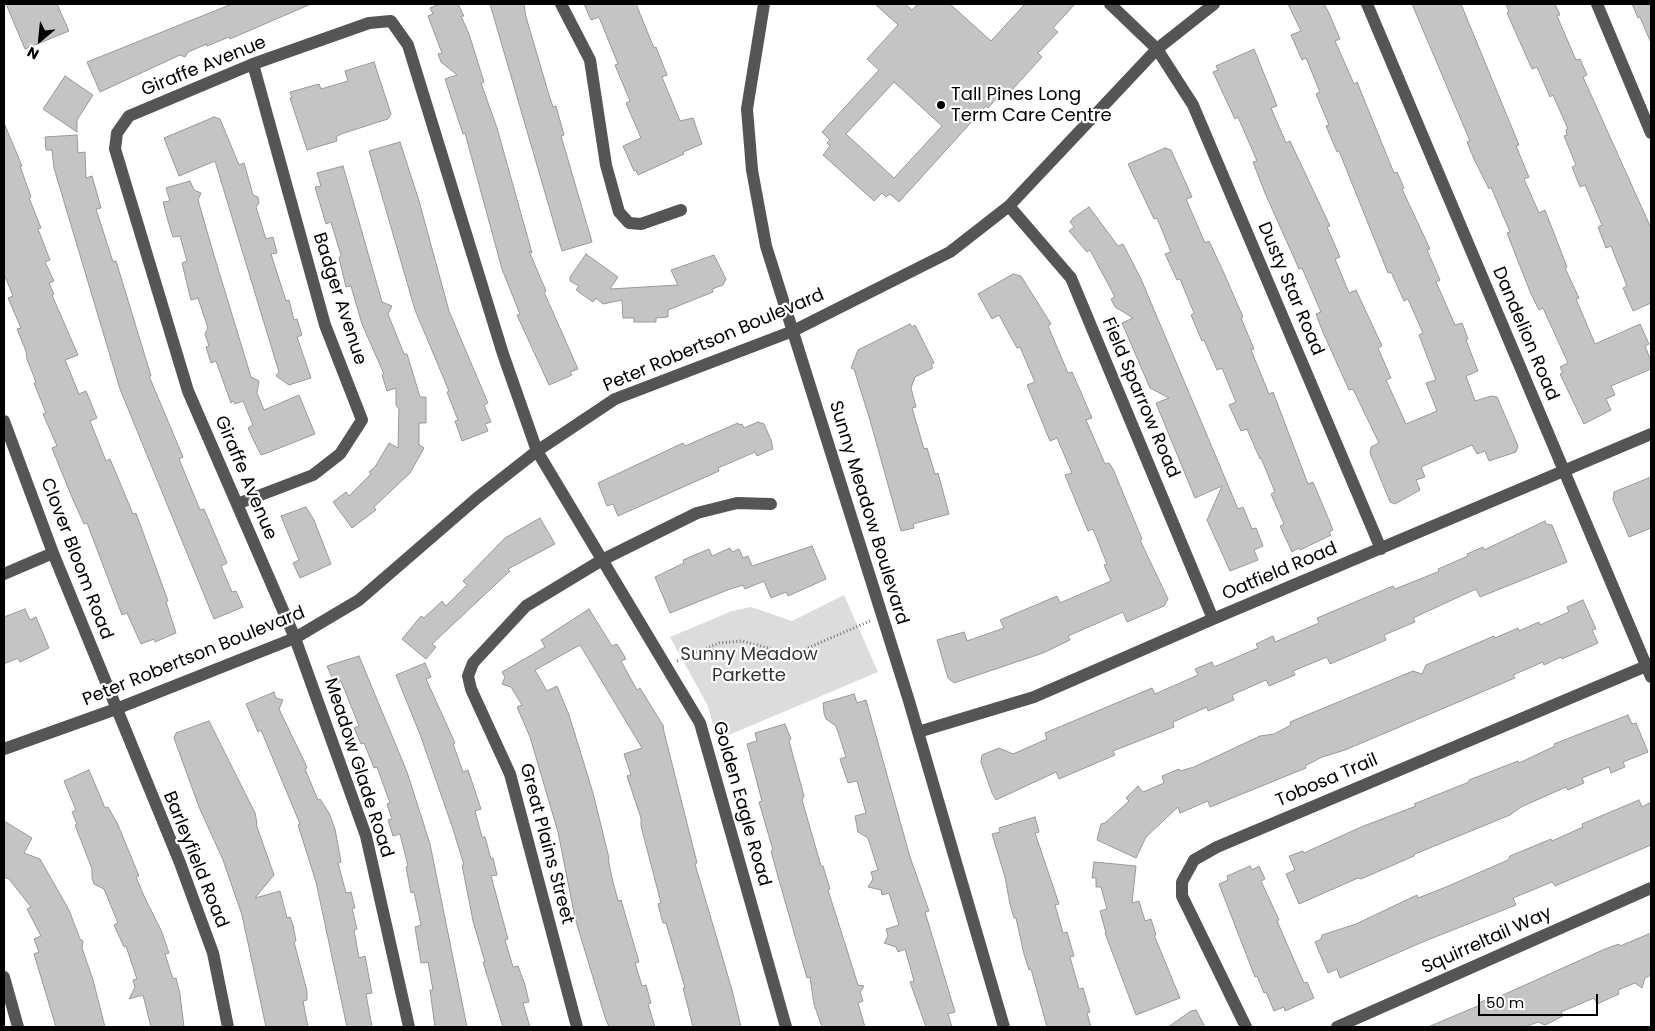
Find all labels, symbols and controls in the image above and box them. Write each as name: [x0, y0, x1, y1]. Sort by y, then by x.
north arrow: [15, 15, 65, 65]
street label: Giraffe Avenue: [138, 32, 270, 102]
text: N: [24, 42, 42, 65]
place label: Tall Pines Long Term Care Centre: [951, 84, 1112, 126]
marker: Tall Pines Long Term Care Centre: [935, 99, 947, 111]
street label: Dusty Star Road: [1252, 219, 1328, 359]
street label: Badger Avenue: [307, 230, 371, 368]
street label: Dandelion Road: [1487, 264, 1563, 404]
street label: Peter Robertson Boulevard: [600, 285, 828, 397]
street label: Field Sparrow Road: [1096, 314, 1184, 482]
street label: Sunny Meadow Boulevard: [824, 398, 912, 628]
street label: Giraffe Avenue: [209, 413, 281, 543]
street label: Clover Bloom Road: [35, 475, 117, 643]
street label: Oatfield Road: [1219, 538, 1341, 606]
street label: Peter Robertson Boulevard: [80, 602, 308, 712]
park label: Sunny Meadow Parkette: [680, 644, 818, 686]
street label: Meadow Glade Road: [319, 675, 397, 861]
street label: Golden Eagle Road: [707, 719, 775, 889]
street label: Tobosa Trail: [1273, 750, 1381, 812]
street label: Great Plains Street: [514, 761, 578, 927]
street label: Barleyfield Road: [158, 789, 232, 931]
street label: Squirreltail Way: [1419, 903, 1555, 979]
scale bar: [1480, 984, 1600, 1016]
text: 50 m: [1486, 992, 1524, 1013]

